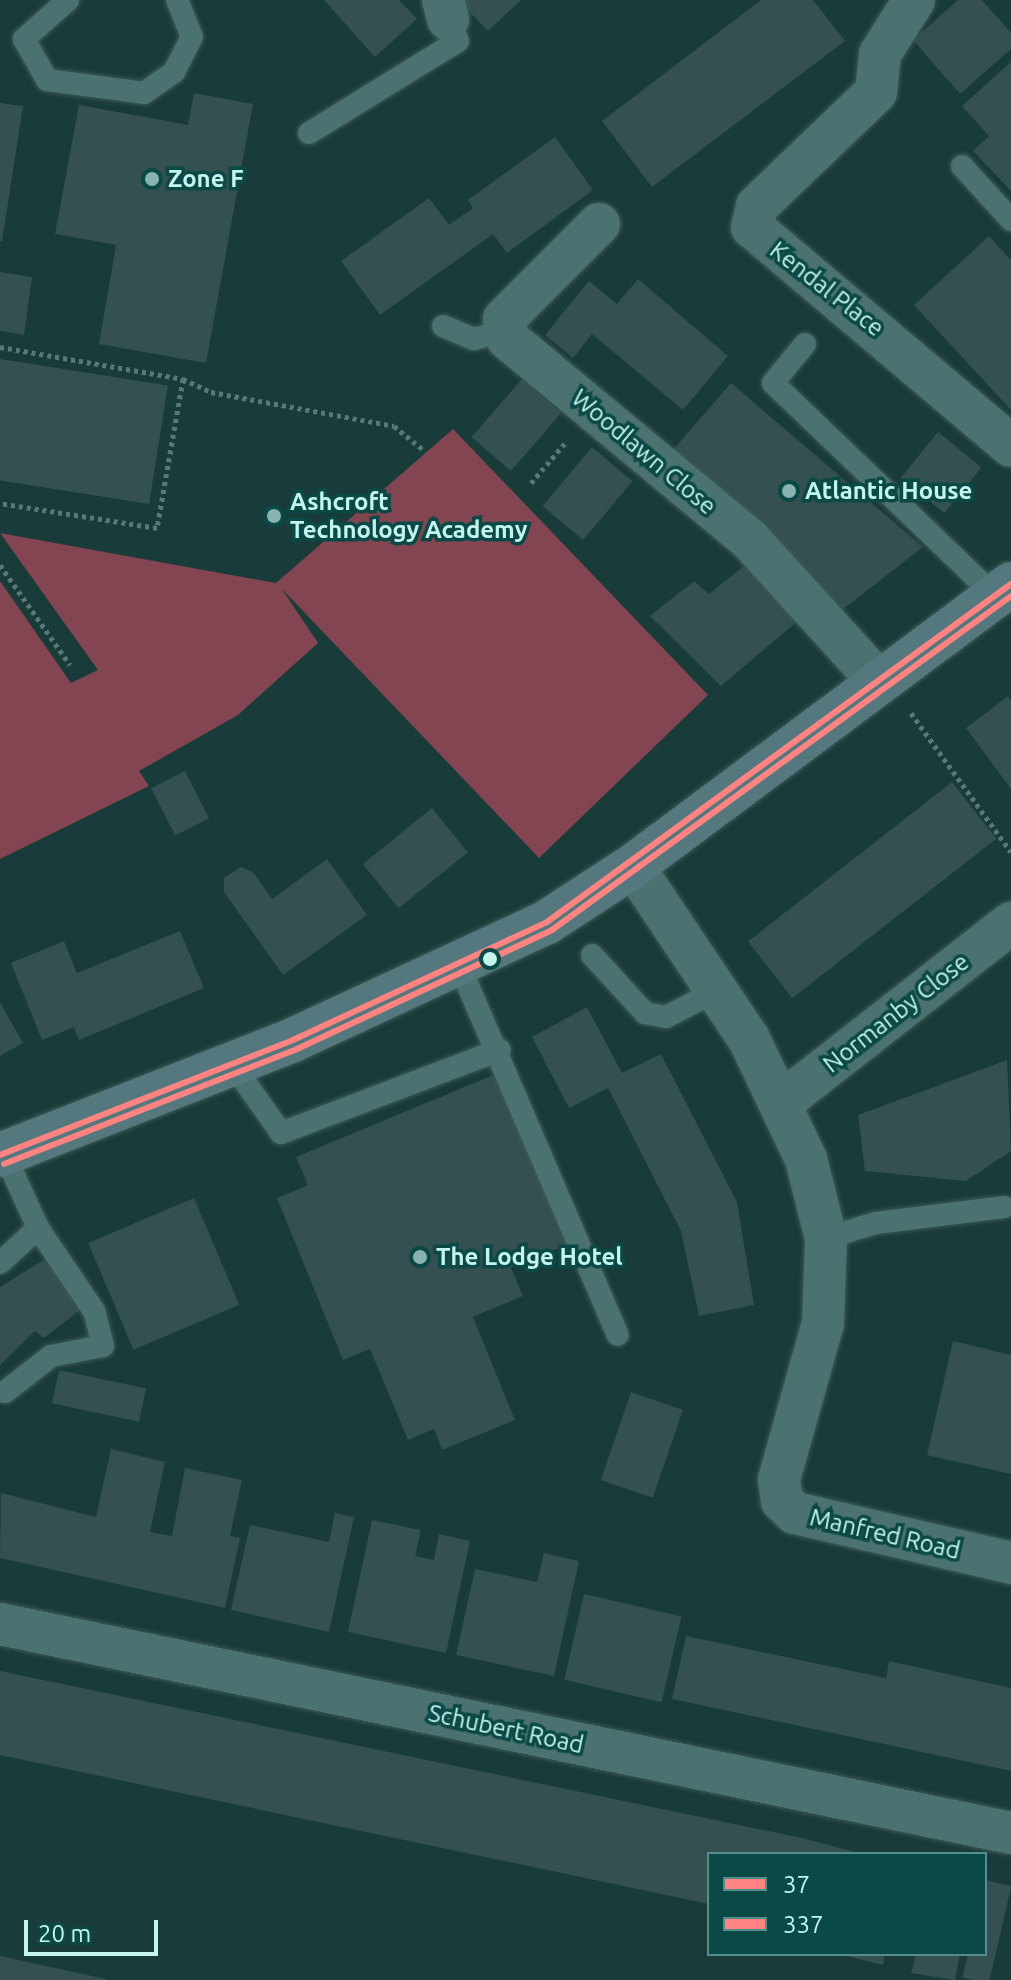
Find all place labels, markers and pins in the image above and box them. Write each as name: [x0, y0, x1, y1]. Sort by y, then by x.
place label: Zone F: [168, 165, 244, 193]
marker: Zone F: [143, 170, 161, 188]
place label: Atlantic House: [805, 477, 972, 505]
marker: Atlantic House: [780, 482, 798, 500]
place label: Ashcroft Technology Academy: [290, 488, 528, 544]
marker: Ashcroft Technology Academy: [265, 507, 283, 525]
unlabelled marker: [482, 951, 498, 967]
place label: The Lodge Hotel: [436, 1243, 623, 1271]
marker: The Lodge Hotel: [411, 1248, 429, 1266]

